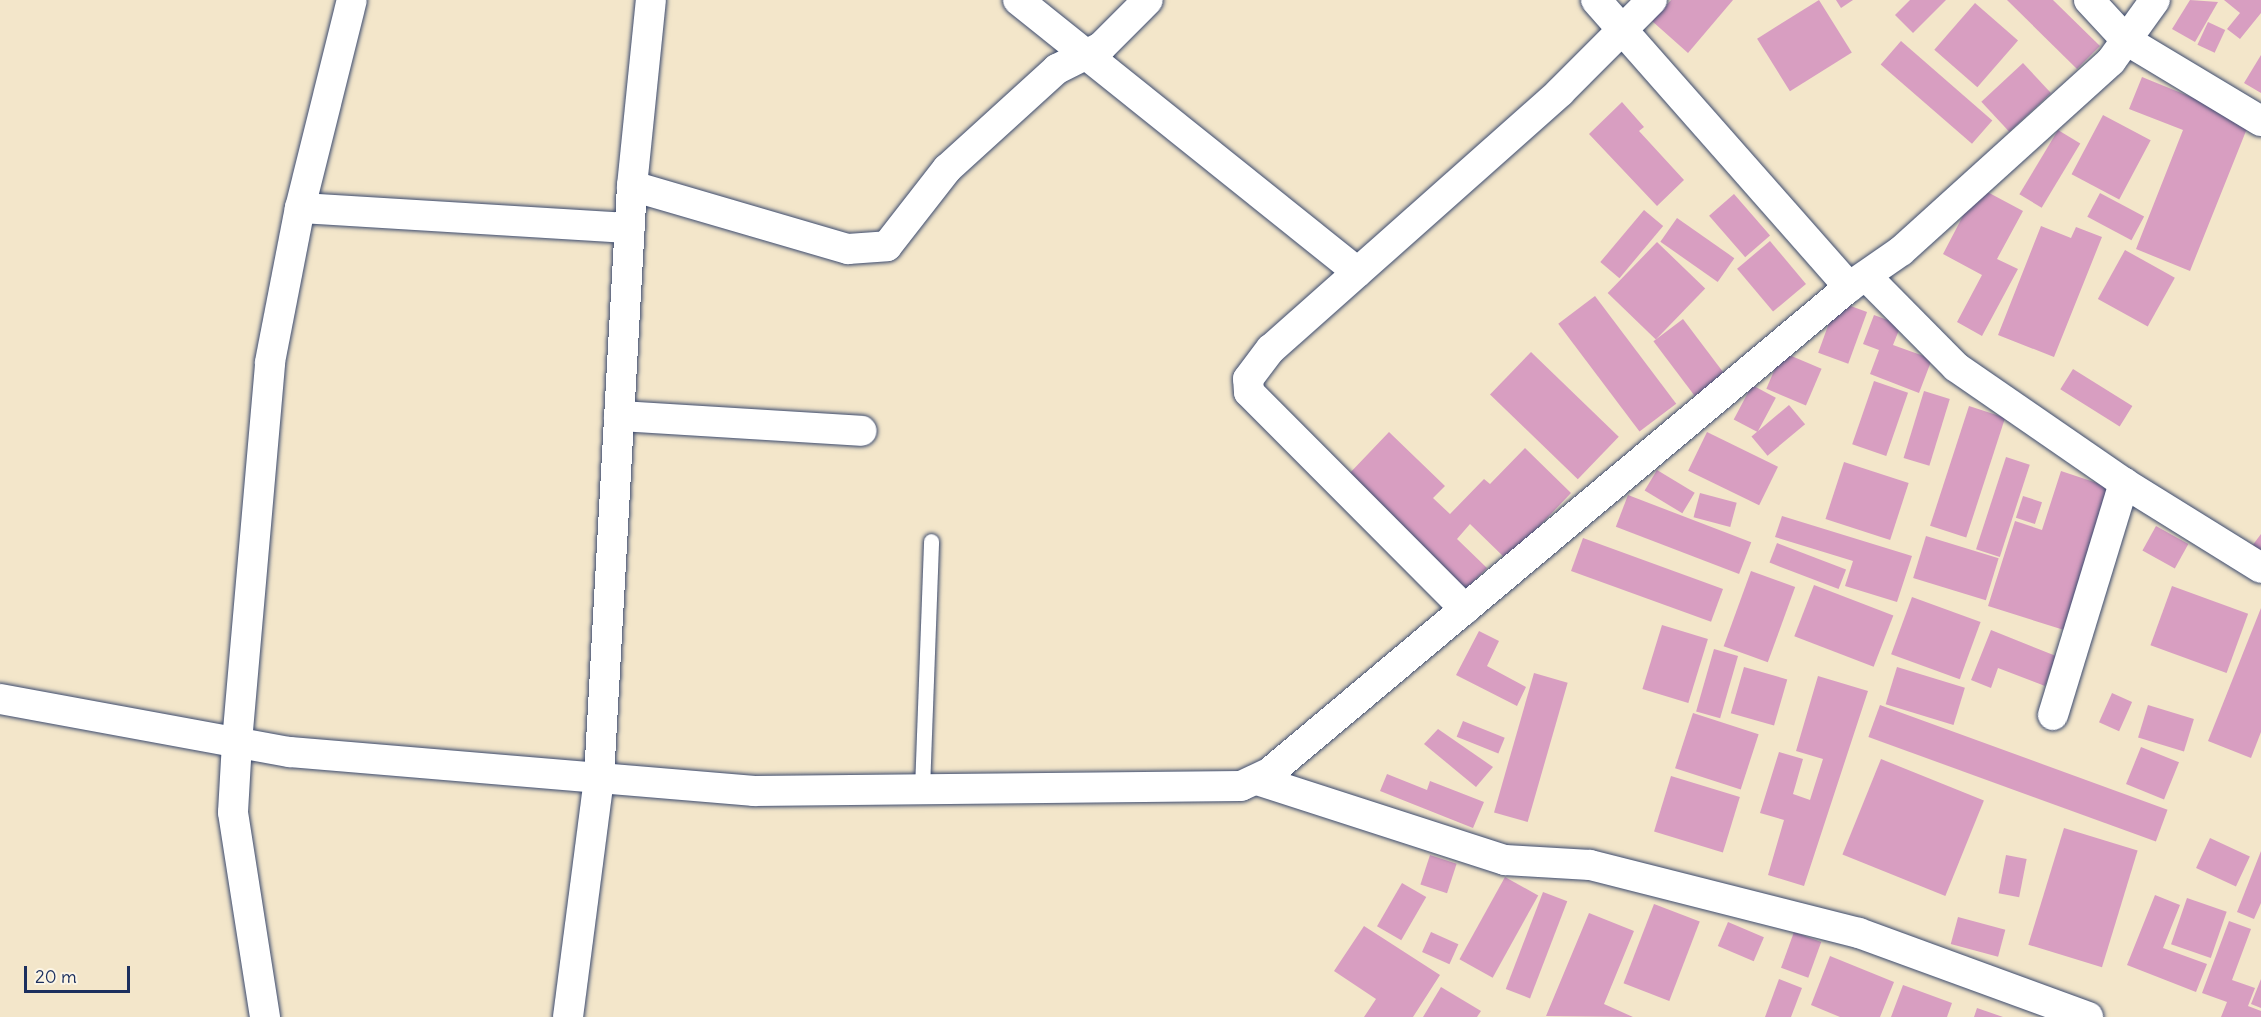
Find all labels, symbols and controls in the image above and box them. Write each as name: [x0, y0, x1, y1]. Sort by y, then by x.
scale bar: [27, 954, 134, 992]
text: 20 m: [35, 965, 77, 988]

